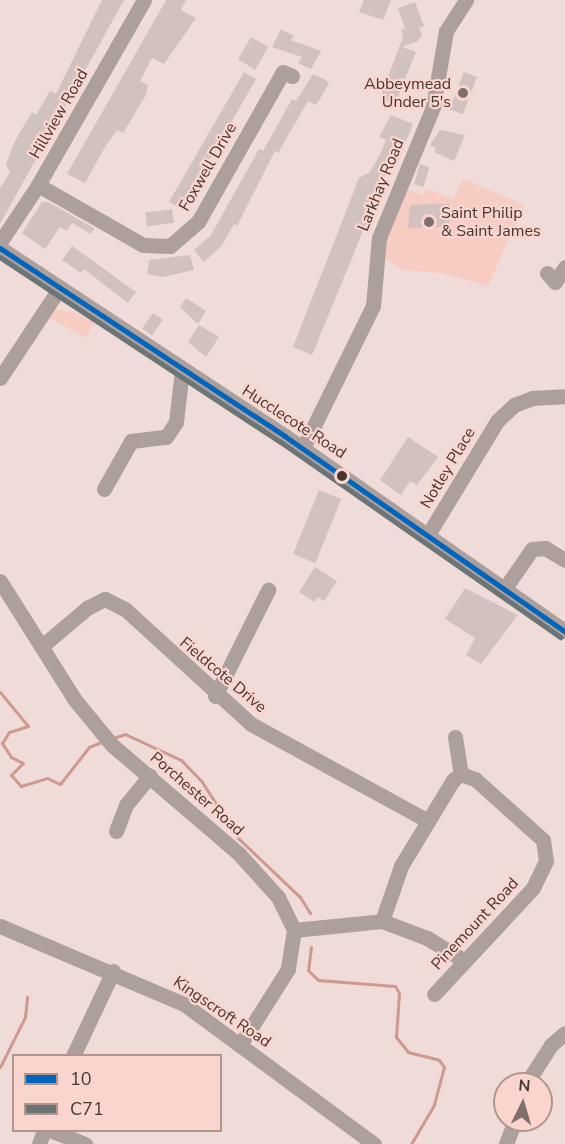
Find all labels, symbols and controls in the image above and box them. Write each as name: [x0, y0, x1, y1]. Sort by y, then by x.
street label: Hillview Road: [26, 66, 92, 162]
place label: Abbeymead Under 5's: [364, 74, 451, 112]
marker: Abbeymead Under 5's: [456, 86, 470, 100]
street label: Foxwell Drive: [175, 119, 241, 215]
street label: Larkhay Road: [354, 136, 408, 234]
place label: Saint Philip & Saint James: [441, 203, 541, 241]
marker: Saint Philip & Saint James: [422, 215, 436, 229]
street label: Hucclecote Road: [238, 381, 350, 463]
street label: Notley Place: [416, 424, 480, 512]
unlabelled marker: [336, 470, 348, 482]
street label: Fieldcote Drive: [176, 633, 270, 717]
street label: Porchester Road: [146, 748, 248, 840]
street label: Pinemount Road: [427, 874, 523, 974]
street label: Kingscroft Road: [170, 972, 274, 1052]
legend: [12, 1054, 222, 1132]
text: 10: [70, 1067, 92, 1091]
north arrow: [493, 1072, 553, 1132]
text: N: [517, 1075, 531, 1098]
text: C71: [70, 1097, 104, 1121]

